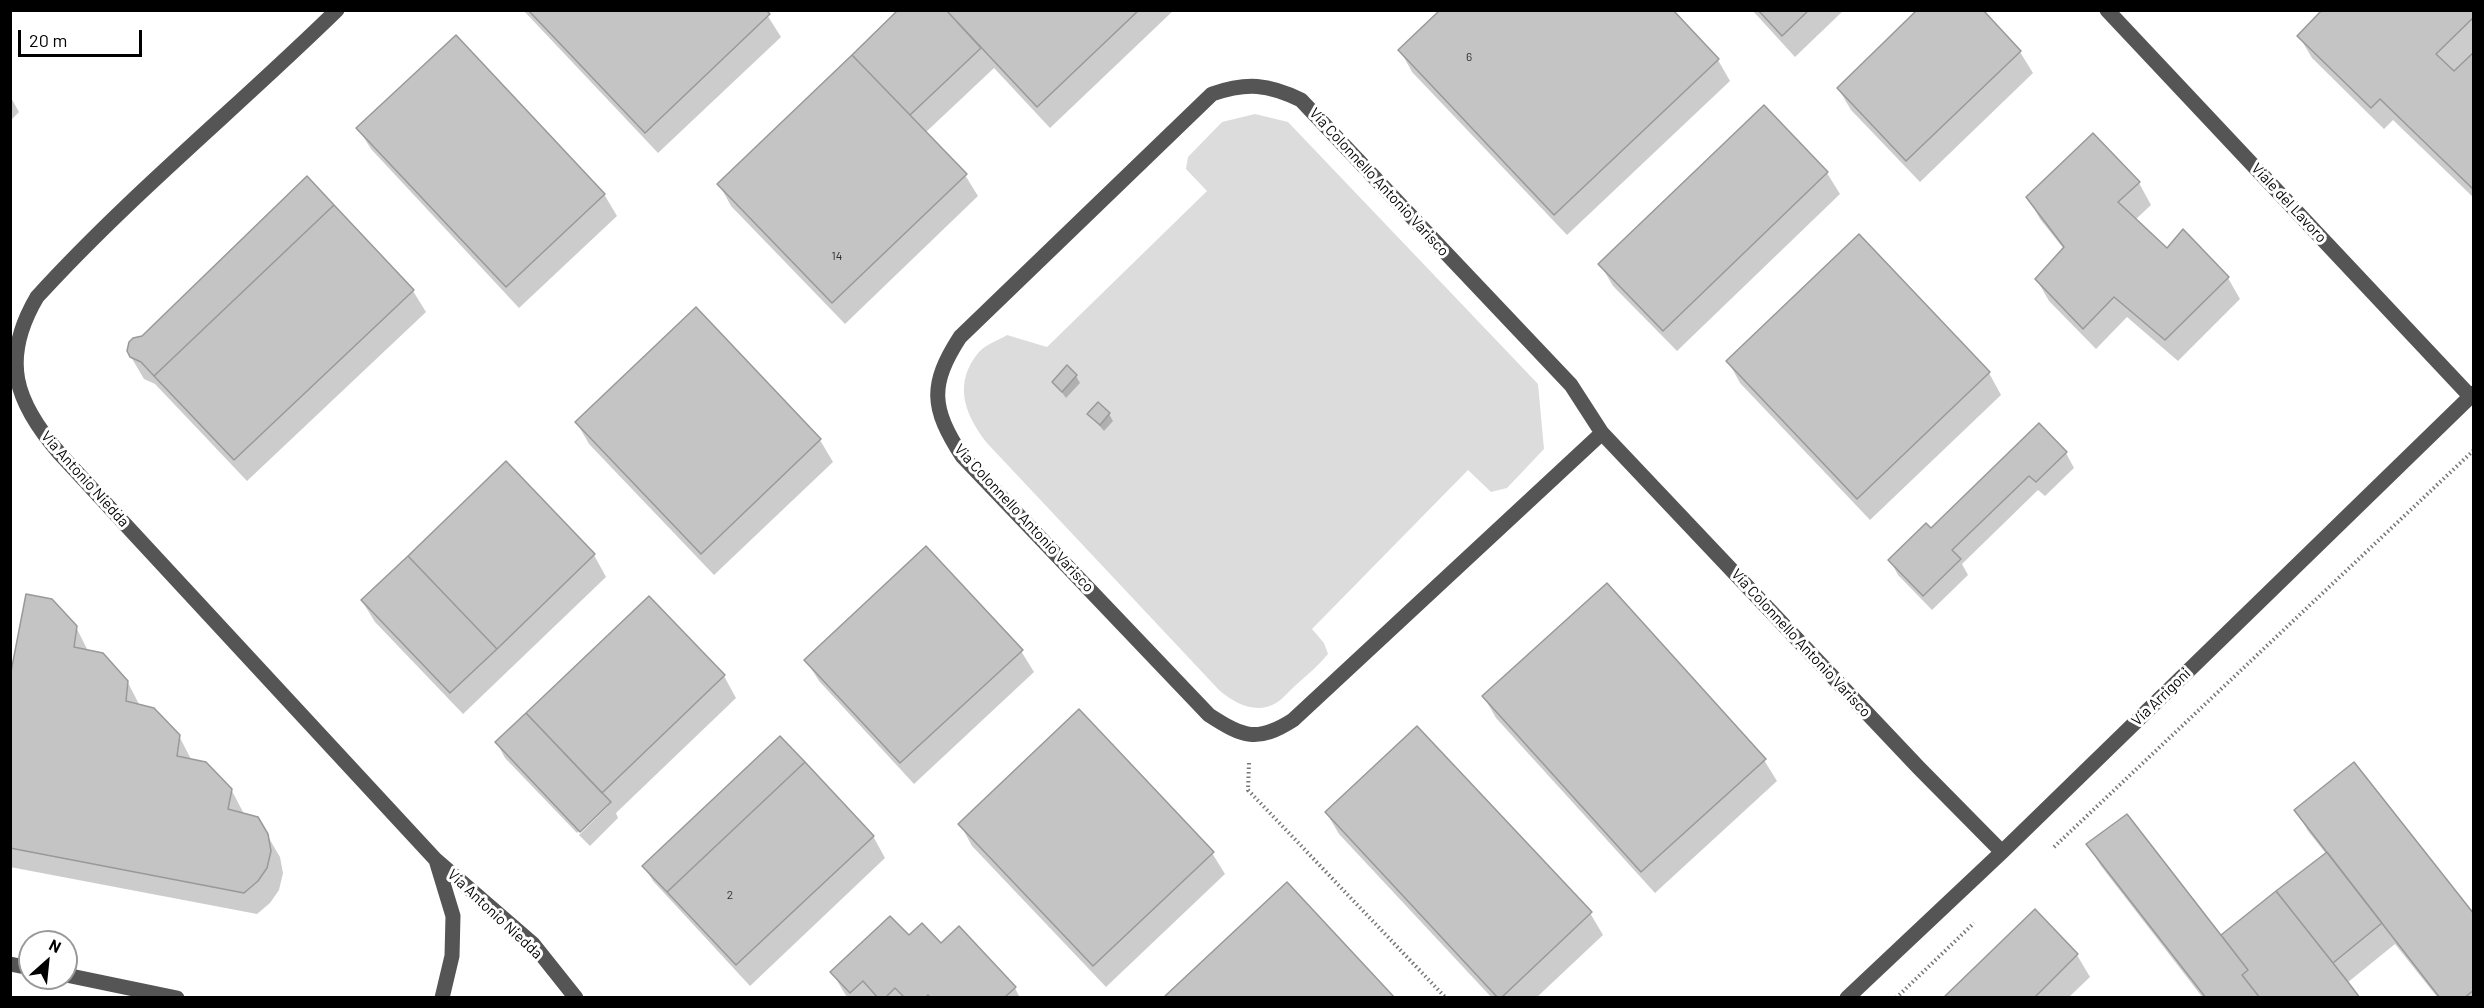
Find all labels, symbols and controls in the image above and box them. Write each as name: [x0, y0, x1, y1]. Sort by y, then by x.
scale bar: [21, 18, 146, 56]
text: 20 m: [29, 29, 67, 51]
house number: 6: [1466, 50, 1472, 64]
street label: Via Colonnello Antonio Varisco: [1305, 104, 1453, 260]
street label: Viale del Lavoro: [2248, 160, 2330, 246]
house number: 14: [832, 249, 842, 263]
street label: Via Antonio Niedda: [37, 427, 133, 531]
street label: Via Colonnello Antonio Varisco: [950, 440, 1098, 596]
street label: Via Colonnello Antonio Varisco: [1727, 565, 1875, 721]
street label: Via Arrigoni: [2128, 664, 2194, 730]
street label: Via Antonio Niedda: [444, 865, 546, 963]
house number: 2: [727, 888, 733, 902]
north arrow: [18, 930, 78, 990]
text: N: [46, 934, 65, 956]

